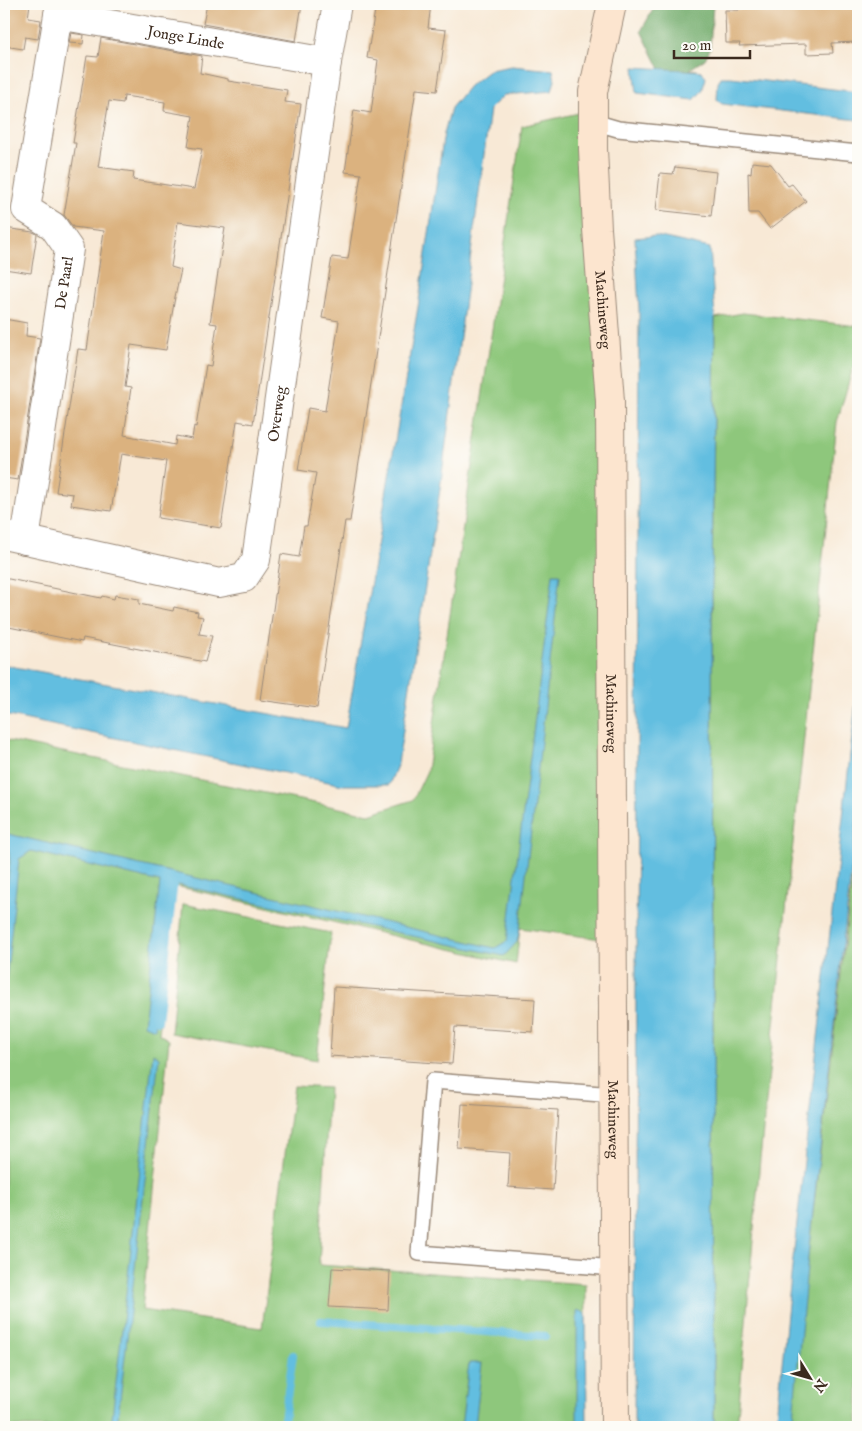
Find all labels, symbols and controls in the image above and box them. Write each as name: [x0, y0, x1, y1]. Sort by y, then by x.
street label: Jonge Linde: [144, 21, 226, 53]
scale bar: [674, 28, 751, 60]
text: 20 m: [682, 36, 712, 55]
street label: De Paarl: [50, 254, 77, 311]
street label: Machineweg: [591, 270, 616, 350]
street label: Overweg: [263, 384, 290, 443]
street label: Machineweg: [602, 674, 621, 754]
street label: Machineweg: [604, 1080, 623, 1160]
north arrow: [784, 1354, 834, 1404]
text: N: [809, 1374, 831, 1395]

